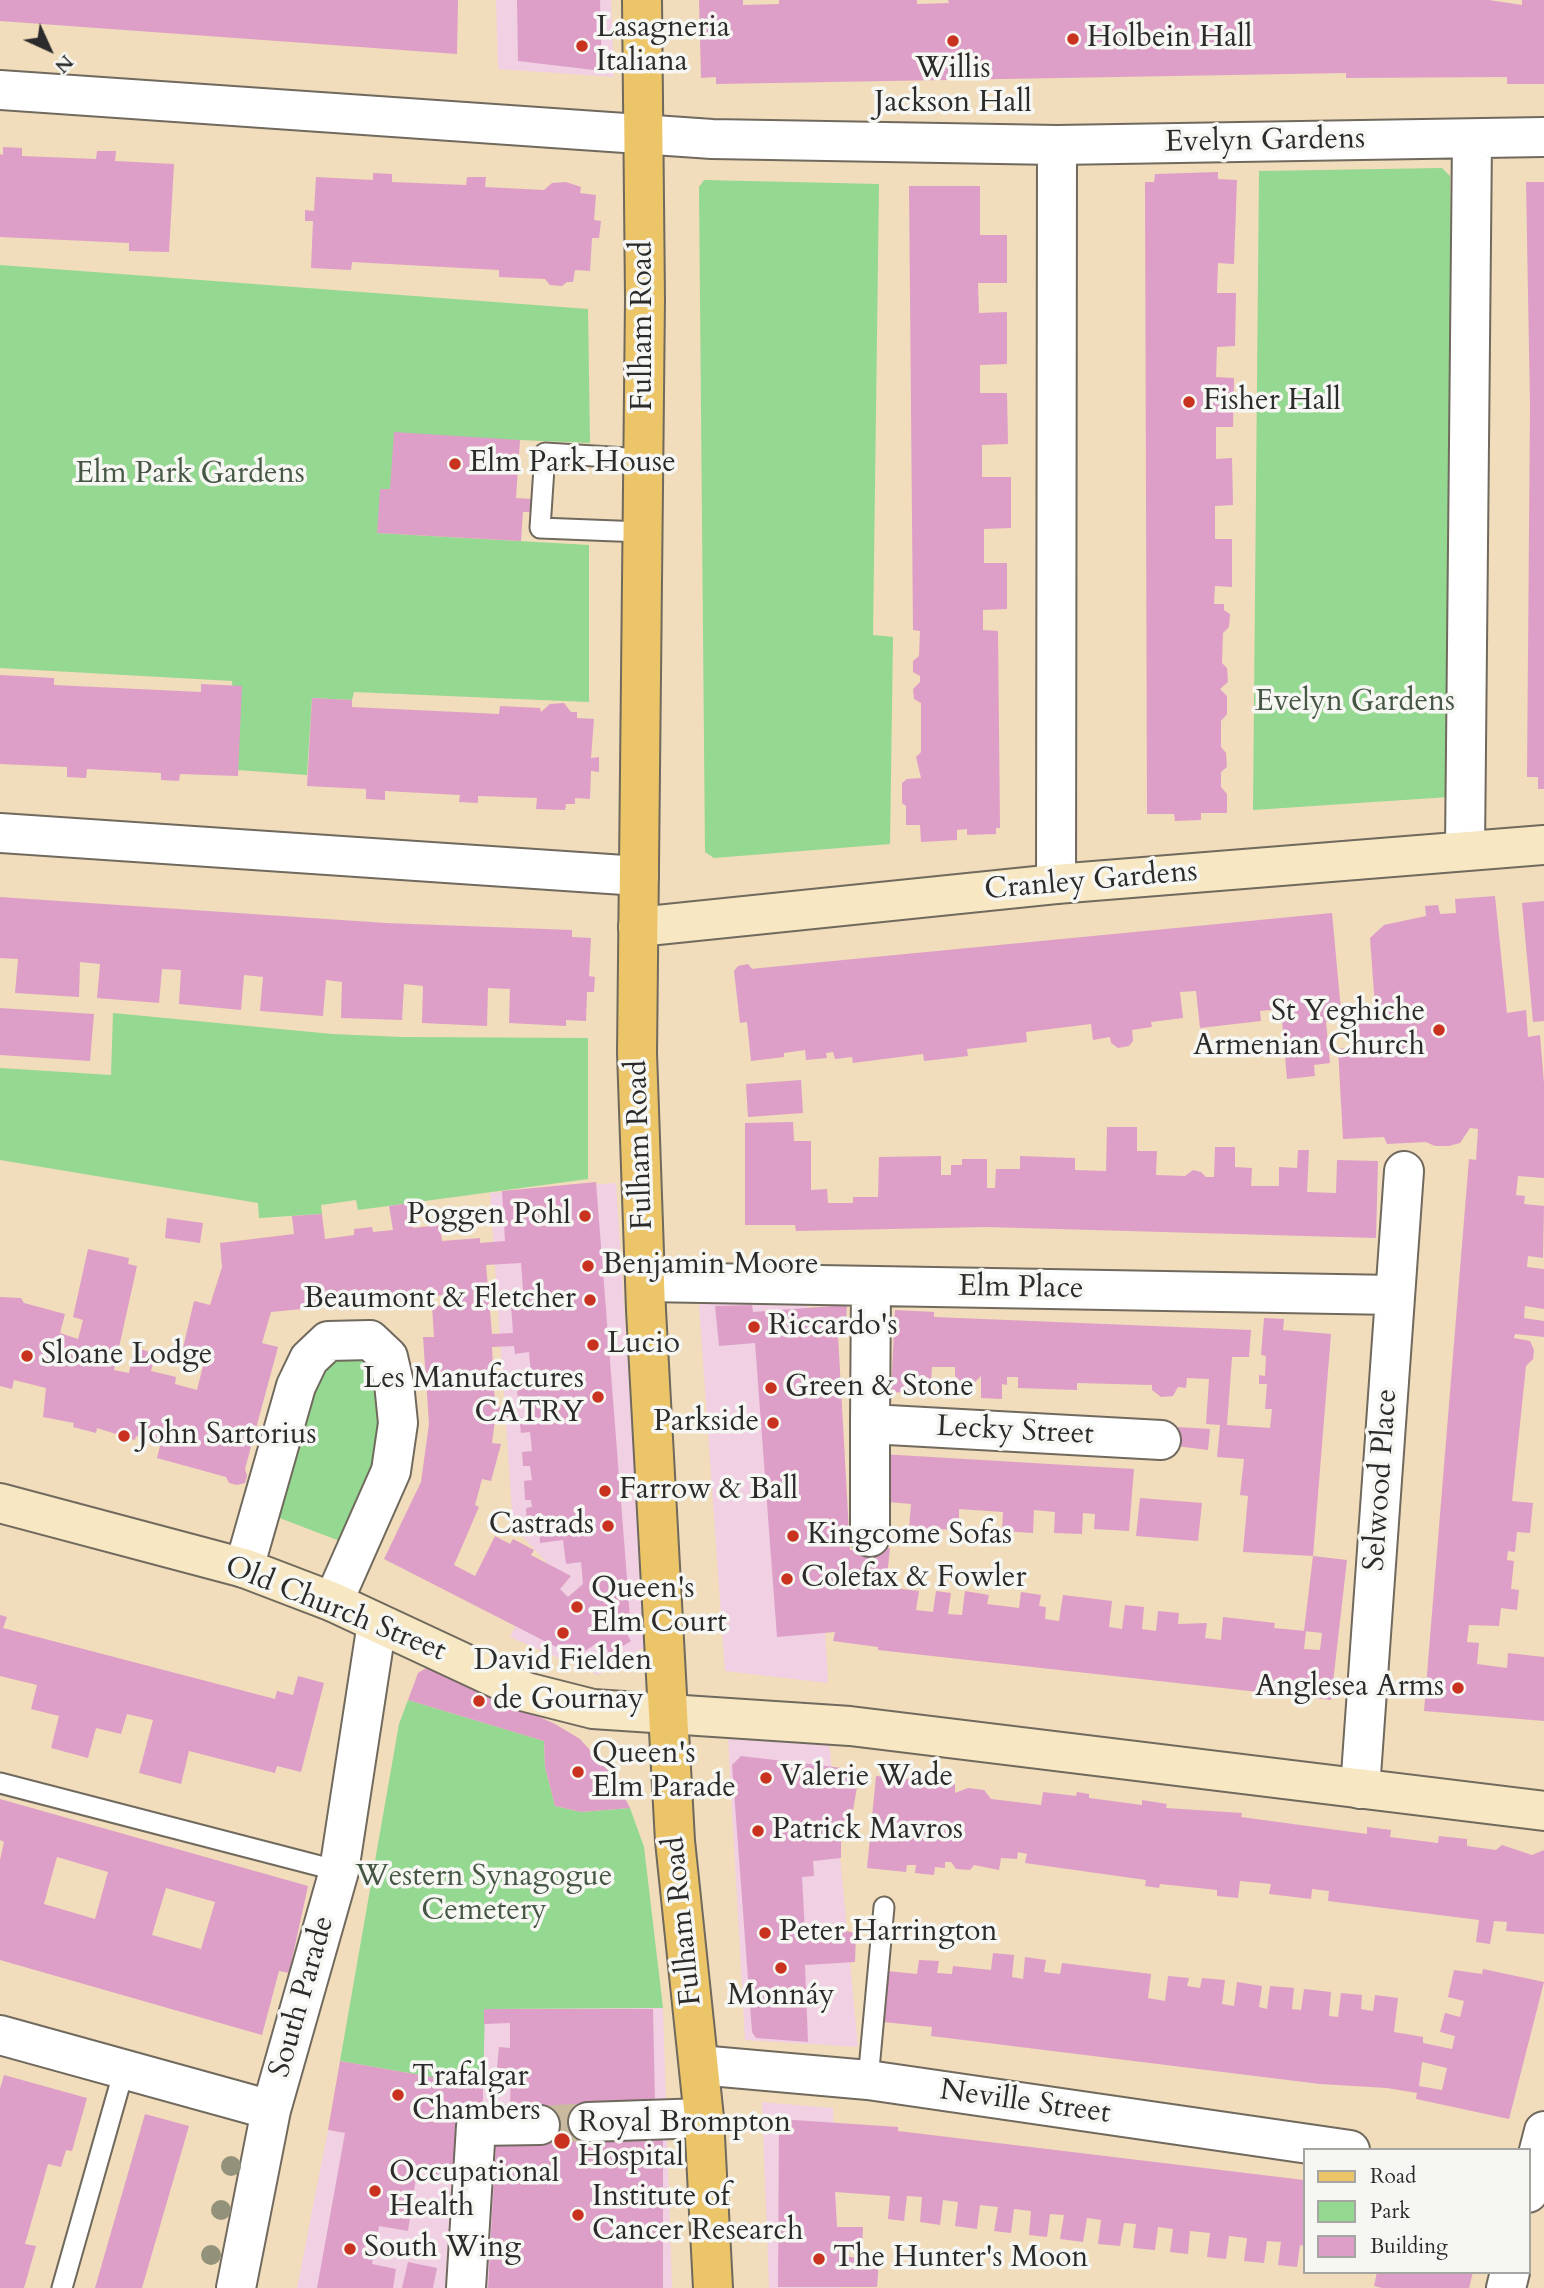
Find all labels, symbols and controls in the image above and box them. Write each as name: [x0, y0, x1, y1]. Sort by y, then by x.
place label: Lasagneria Italiana: [596, 11, 730, 82]
north arrow: [14, 14, 84, 84]
place label: Holbein Hall: [1087, 21, 1252, 57]
marker: Holbein Hall: [1065, 31, 1081, 47]
marker: Willis Jackson Hall: [945, 33, 961, 49]
marker: Lasagneria Italiana: [574, 38, 590, 54]
text: N: [49, 49, 79, 79]
place label: Willis Jackson Hall: [874, 52, 1032, 122]
street label: Evelyn Gardens: [1165, 122, 1365, 162]
street label: Fulham Road: [626, 241, 662, 411]
place label: Fisher Hall: [1203, 384, 1341, 420]
marker: Fisher Hall: [1181, 394, 1197, 410]
place label: Elm Park House: [469, 446, 676, 482]
marker: Elm Park House: [447, 456, 463, 472]
park label: Elm Park Gardens: [75, 457, 305, 493]
park label: Evelyn Gardens: [1255, 685, 1455, 721]
street label: Cranley Gardens: [983, 855, 1199, 909]
place label: St Yeghiche Armenian Church: [1193, 995, 1425, 1066]
marker: St Yeghiche Armenian Church: [1431, 1022, 1447, 1038]
street label: Fulham Road: [620, 1059, 662, 1231]
place label: Poggen Pohl: [407, 1198, 571, 1234]
marker: Poggen Pohl: [577, 1208, 593, 1224]
place label: Benjamin Moore: [602, 1248, 819, 1284]
marker: Benjamin Moore: [580, 1258, 596, 1274]
street label: Elm Place: [958, 1270, 1084, 1308]
place label: Beaumont & Fletcher: [303, 1282, 576, 1318]
marker: Beaumont & Fletcher: [582, 1292, 598, 1308]
place label: Riccardo's: [768, 1309, 898, 1345]
marker: Riccardo's: [746, 1319, 762, 1335]
place label: Lucio: [607, 1327, 680, 1363]
marker: Lucio: [585, 1337, 601, 1353]
place label: Sloane Lodge: [41, 1338, 212, 1374]
marker: Sloane Lodge: [19, 1348, 35, 1364]
place label: Les Manufactures CATRY: [363, 1362, 584, 1432]
place label: Green & Stone: [785, 1370, 974, 1406]
marker: Green & Stone: [763, 1380, 779, 1396]
street label: Selwood Place: [1358, 1388, 1406, 1572]
marker: Les Manufactures CATRY: [590, 1389, 606, 1405]
place label: Parkside: [653, 1405, 759, 1441]
street label: Lecky Street: [935, 1410, 1095, 1454]
marker: Parkside: [765, 1415, 781, 1431]
place label: John Sartorius: [138, 1418, 316, 1454]
marker: John Sartorius: [116, 1428, 132, 1444]
place label: Farrow & Ball: [619, 1473, 798, 1509]
marker: Farrow & Ball: [597, 1483, 613, 1499]
place label: Castrads: [489, 1508, 594, 1544]
marker: Castrads: [600, 1518, 616, 1534]
place label: Kingcome Sofas: [807, 1518, 1012, 1554]
marker: Kingcome Sofas: [785, 1528, 801, 1544]
street label: Old Church Street: [219, 1549, 451, 1671]
place label: Colefax & Fowler: [801, 1561, 1026, 1597]
marker: Colefax & Fowler: [779, 1571, 795, 1587]
place label: Queen's Elm Court: [591, 1572, 727, 1642]
marker: Queen's Elm Court: [569, 1599, 585, 1615]
marker: David Fielden: [555, 1625, 571, 1641]
place label: David Fielden: [474, 1644, 652, 1680]
place label: Anglesea Arms: [1255, 1670, 1444, 1706]
marker: Anglesea Arms: [1450, 1680, 1466, 1696]
place label: de Gournay: [493, 1683, 644, 1719]
marker: de Gournay: [471, 1693, 487, 1709]
place label: Queen's Elm Parade: [592, 1737, 736, 1808]
place label: Valerie Wade: [780, 1760, 953, 1796]
marker: Queen's Elm Parade: [570, 1764, 586, 1780]
marker: Valerie Wade: [758, 1770, 774, 1786]
place label: Patrick Mavros: [772, 1813, 963, 1849]
marker: Patrick Mavros: [750, 1823, 766, 1839]
street label: Fulham Road: [657, 1835, 711, 2007]
park label: Western Synagogue Cemetery: [356, 1860, 612, 1930]
street label: South Parade: [263, 1912, 343, 2082]
place label: Peter Harrington: [779, 1915, 997, 1951]
marker: Peter Harrington: [757, 1925, 773, 1941]
marker: Monnáy: [773, 1960, 789, 1976]
place label: Monnáy: [727, 1979, 835, 2015]
place label: Trafalgar Chambers: [412, 2060, 540, 2130]
street label: Neville Street: [937, 2073, 1113, 2133]
marker: Trafalgar Chambers: [390, 2087, 406, 2103]
place label: Royal Brompton Hospital: [578, 2106, 791, 2176]
marker: Royal Brompton Hospital: [552, 2131, 572, 2151]
legend: [1302, 2148, 1530, 2274]
place label: Occupational Health: [389, 2156, 559, 2226]
text: Road: [1370, 2162, 1416, 2191]
place label: Institute of Cancer Research: [592, 2180, 803, 2250]
marker: Occupational Health: [367, 2183, 383, 2199]
text: Park: [1370, 2197, 1410, 2226]
marker: Institute of Cancer Research: [570, 2207, 586, 2223]
place label: South Wing: [364, 2231, 521, 2267]
text: Building: [1370, 2232, 1448, 2261]
marker: South Wing: [342, 2241, 358, 2257]
place label: The Hunter's Moon: [833, 2241, 1088, 2277]
marker: The Hunter's Moon: [811, 2251, 827, 2267]

